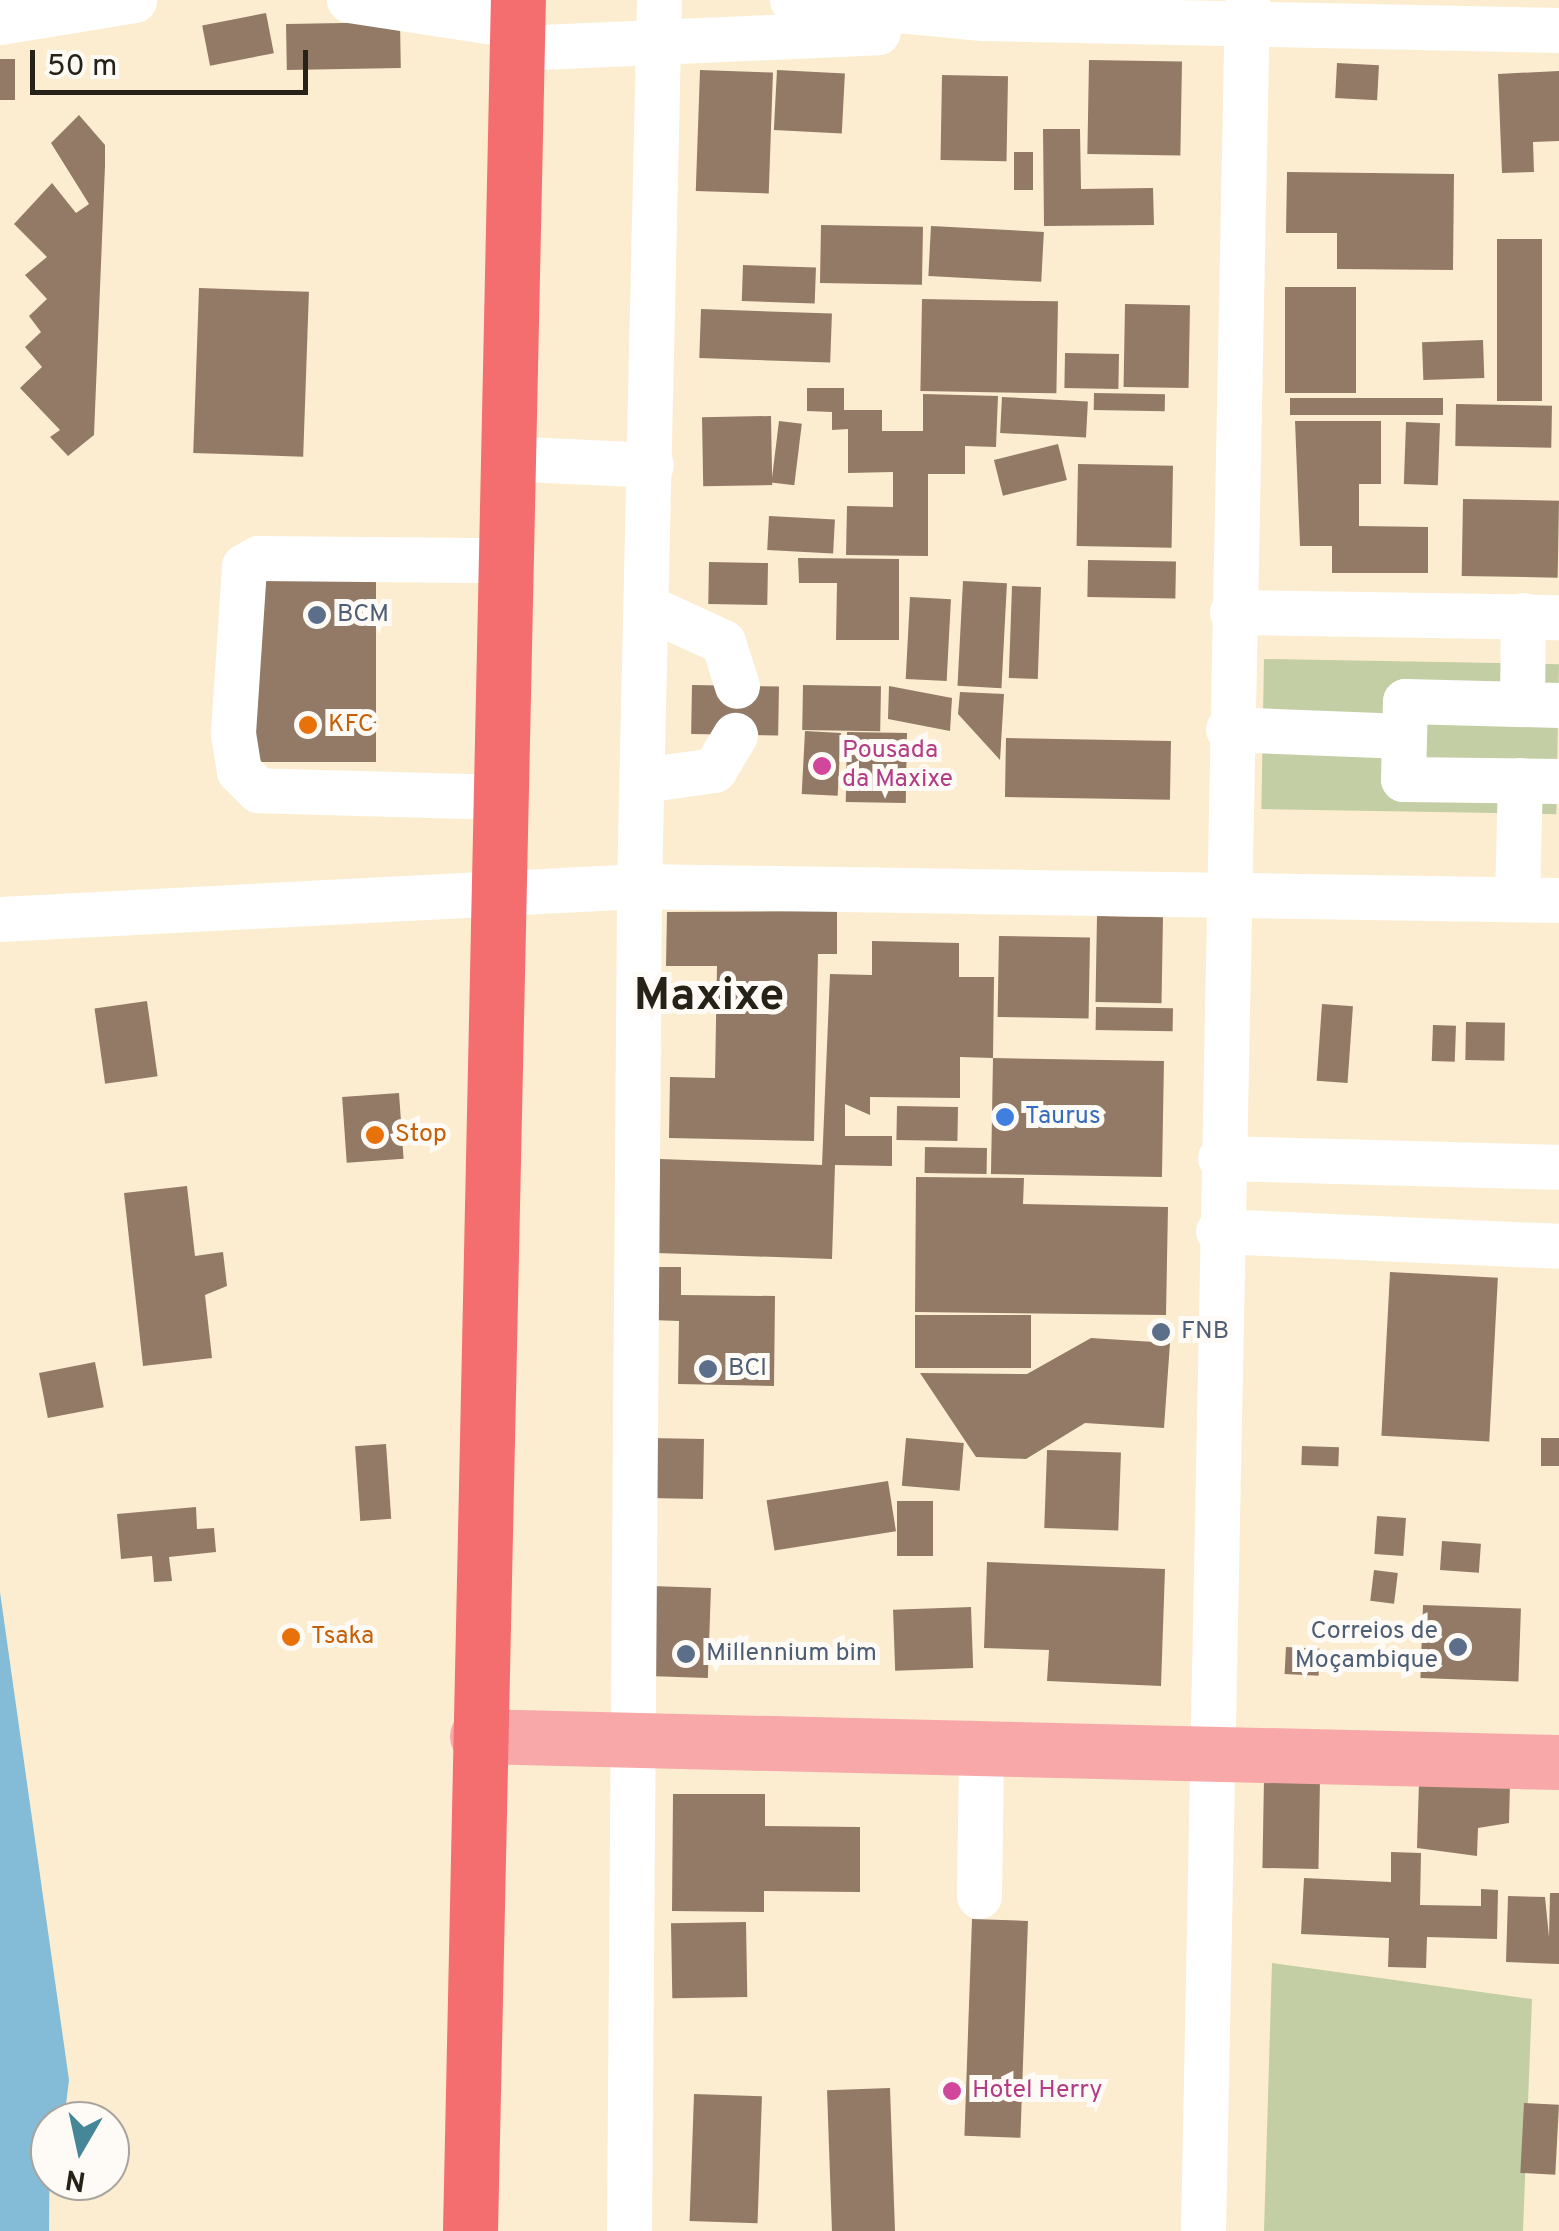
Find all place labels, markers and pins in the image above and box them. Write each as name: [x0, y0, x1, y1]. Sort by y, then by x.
place label: BCM: [337, 600, 389, 630]
marker: BCM: [306, 604, 328, 626]
place label: KFC: [328, 710, 374, 740]
marker: KFC: [297, 714, 319, 736]
place label: Pousada da Maxixe: [842, 737, 953, 796]
marker: Pousada da Maxixe: [811, 755, 833, 777]
place label: Taurus: [1025, 1102, 1101, 1132]
marker: Taurus: [994, 1106, 1016, 1128]
place label: Stop: [395, 1120, 447, 1150]
marker: Stop: [364, 1124, 386, 1146]
place label: FNB: [1181, 1317, 1229, 1347]
marker: FNB: [1150, 1321, 1172, 1343]
place label: BCI: [728, 1354, 767, 1384]
marker: BCI: [697, 1358, 719, 1380]
place label: Correios de Moçambique: [1295, 1618, 1438, 1677]
place label: Tsaka: [311, 1622, 374, 1652]
marker: Tsaka: [280, 1626, 302, 1648]
marker: Correios de Moçambique: [1447, 1636, 1469, 1658]
place label: Millennium bim: [706, 1639, 877, 1669]
marker: Millennium bim: [675, 1643, 697, 1665]
place label: Hotel Herry: [972, 2076, 1102, 2106]
marker: Hotel Herry: [941, 2080, 963, 2102]

